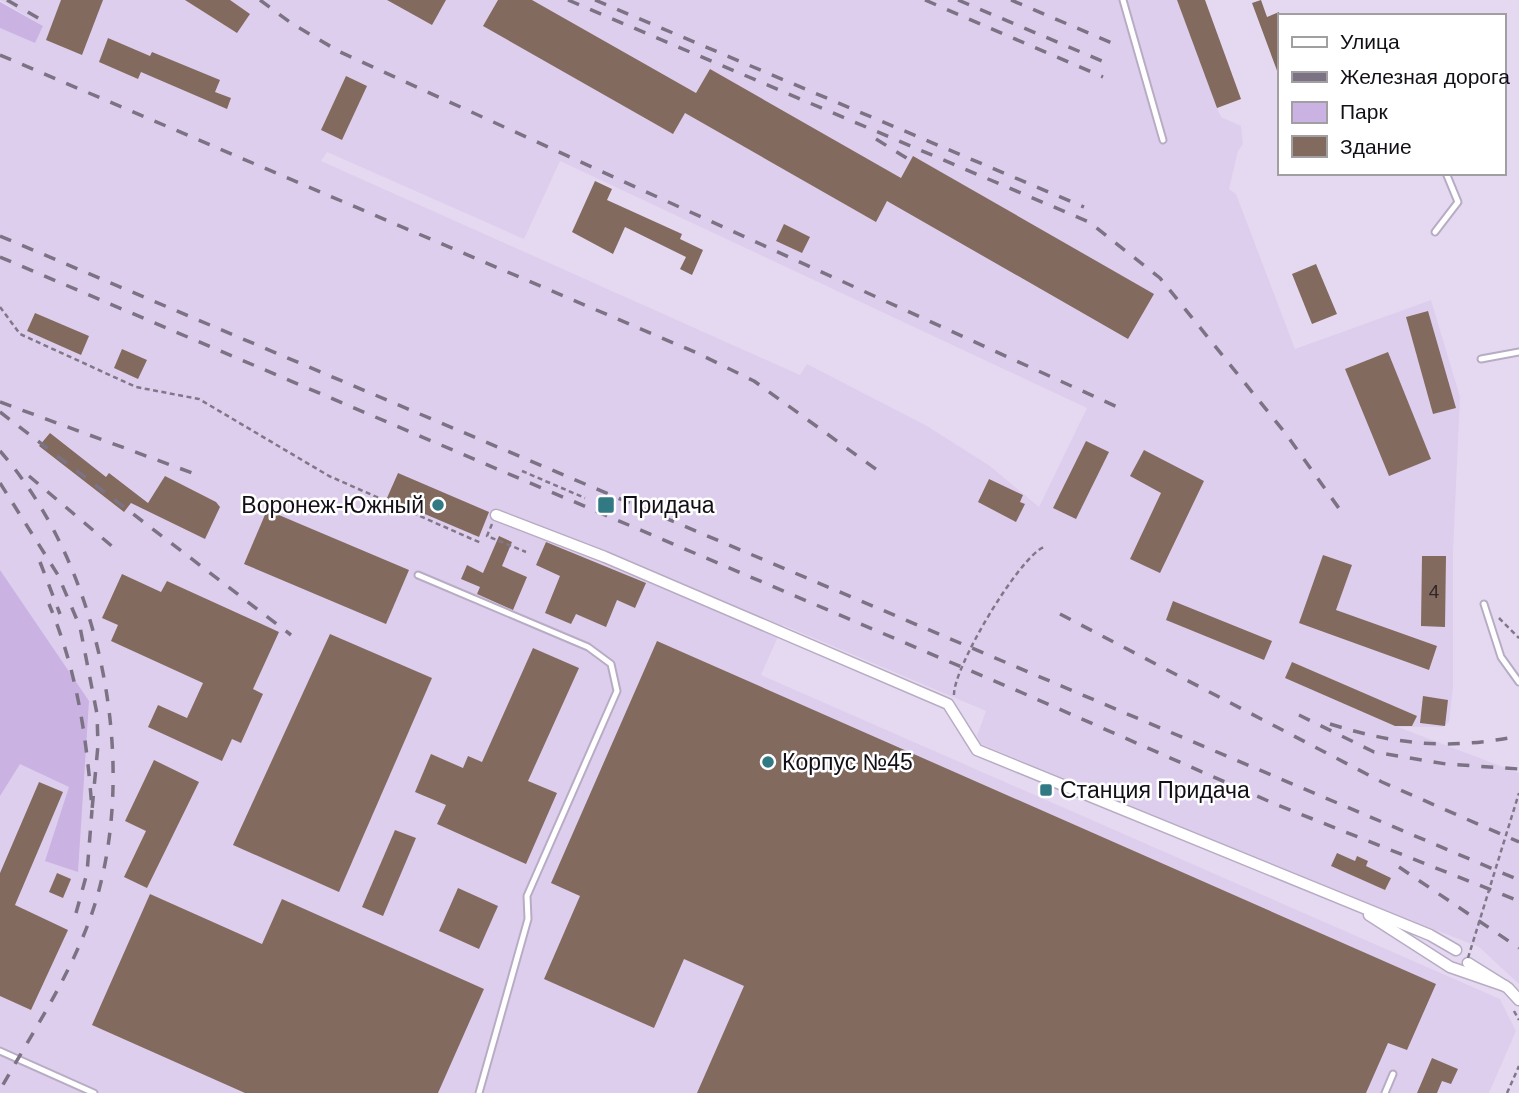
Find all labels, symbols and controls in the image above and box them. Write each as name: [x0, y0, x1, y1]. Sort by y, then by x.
legend: [1278, 14, 1505, 175]
text: Улица: [1340, 30, 1400, 53]
text: Железная дорога: [1340, 65, 1510, 88]
text: Парк: [1340, 100, 1388, 123]
text: Здание: [1340, 135, 1412, 158]
place label: Воронеж-Южный: [241, 492, 424, 518]
place label: Придача: [622, 492, 715, 518]
marker: Придача: [596, 495, 616, 515]
marker: Воронеж-Южный: [430, 497, 446, 513]
house number: 4: [1429, 581, 1440, 602]
place label: Корпус №45: [782, 749, 913, 775]
marker: Корпус №45: [760, 754, 776, 770]
place label: Станция Придача: [1060, 777, 1250, 803]
marker: Станция Придача: [1038, 782, 1054, 798]

